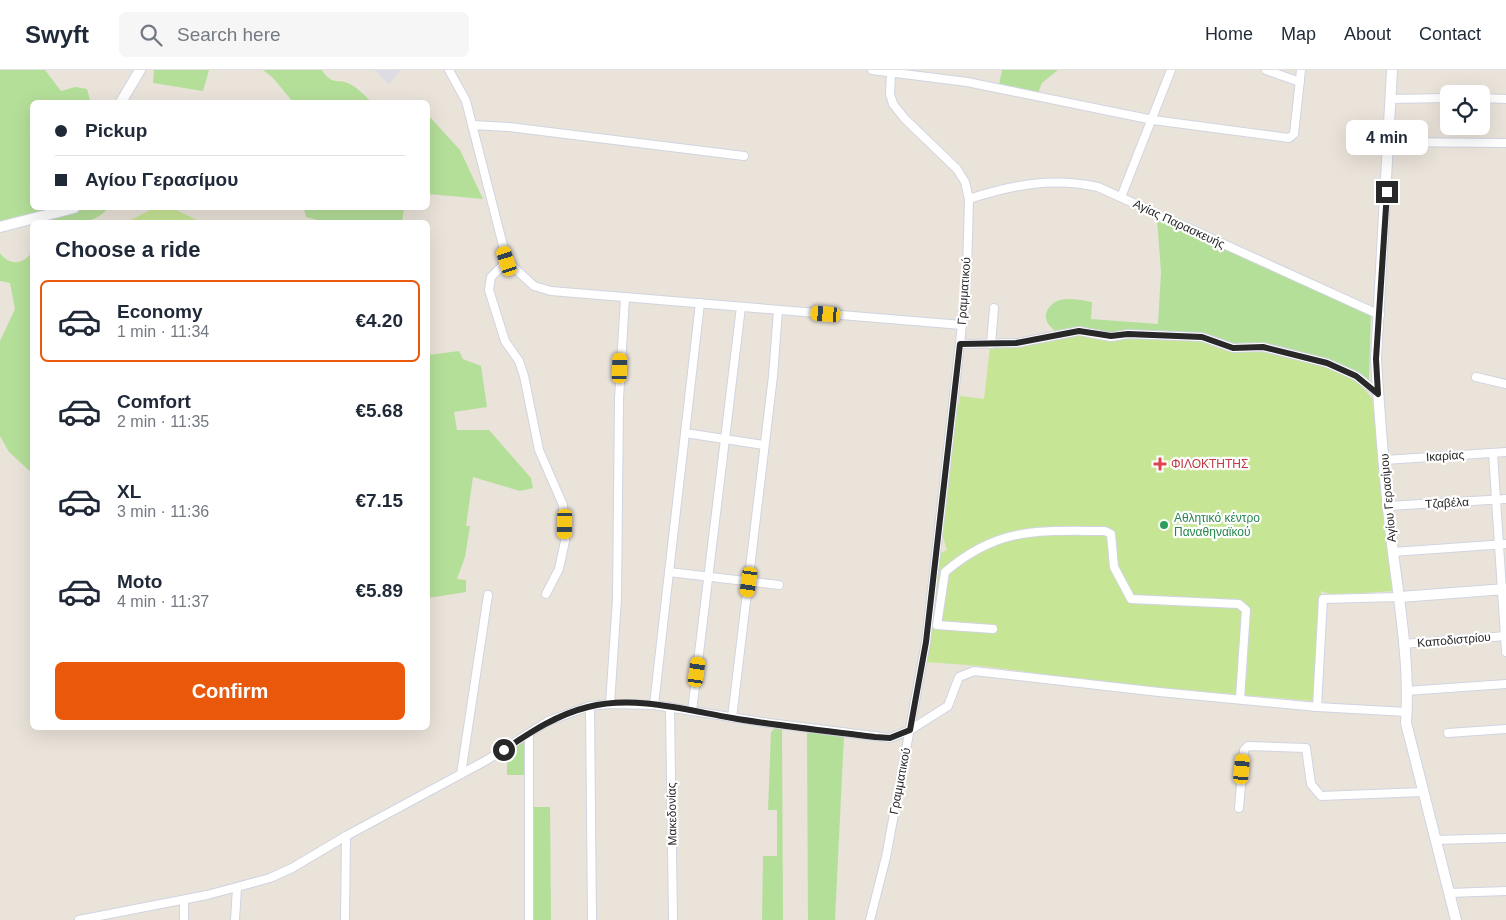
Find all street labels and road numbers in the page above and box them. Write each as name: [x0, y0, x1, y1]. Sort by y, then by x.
street label: Αγίας Παρασκευής: [1131, 197, 1227, 251]
street label: Γραμματικού: [955, 257, 973, 325]
street label: Ικαρίας: [1425, 448, 1465, 464]
street label: Αγίου Γερασίμου: [1377, 453, 1399, 543]
street label: Τζαβέλα: [1425, 495, 1469, 511]
street label: Καποδιστρίου: [1417, 630, 1491, 650]
street label: Γραμματικού: [887, 746, 913, 816]
street label: Μακεδονίας: [664, 782, 680, 846]

